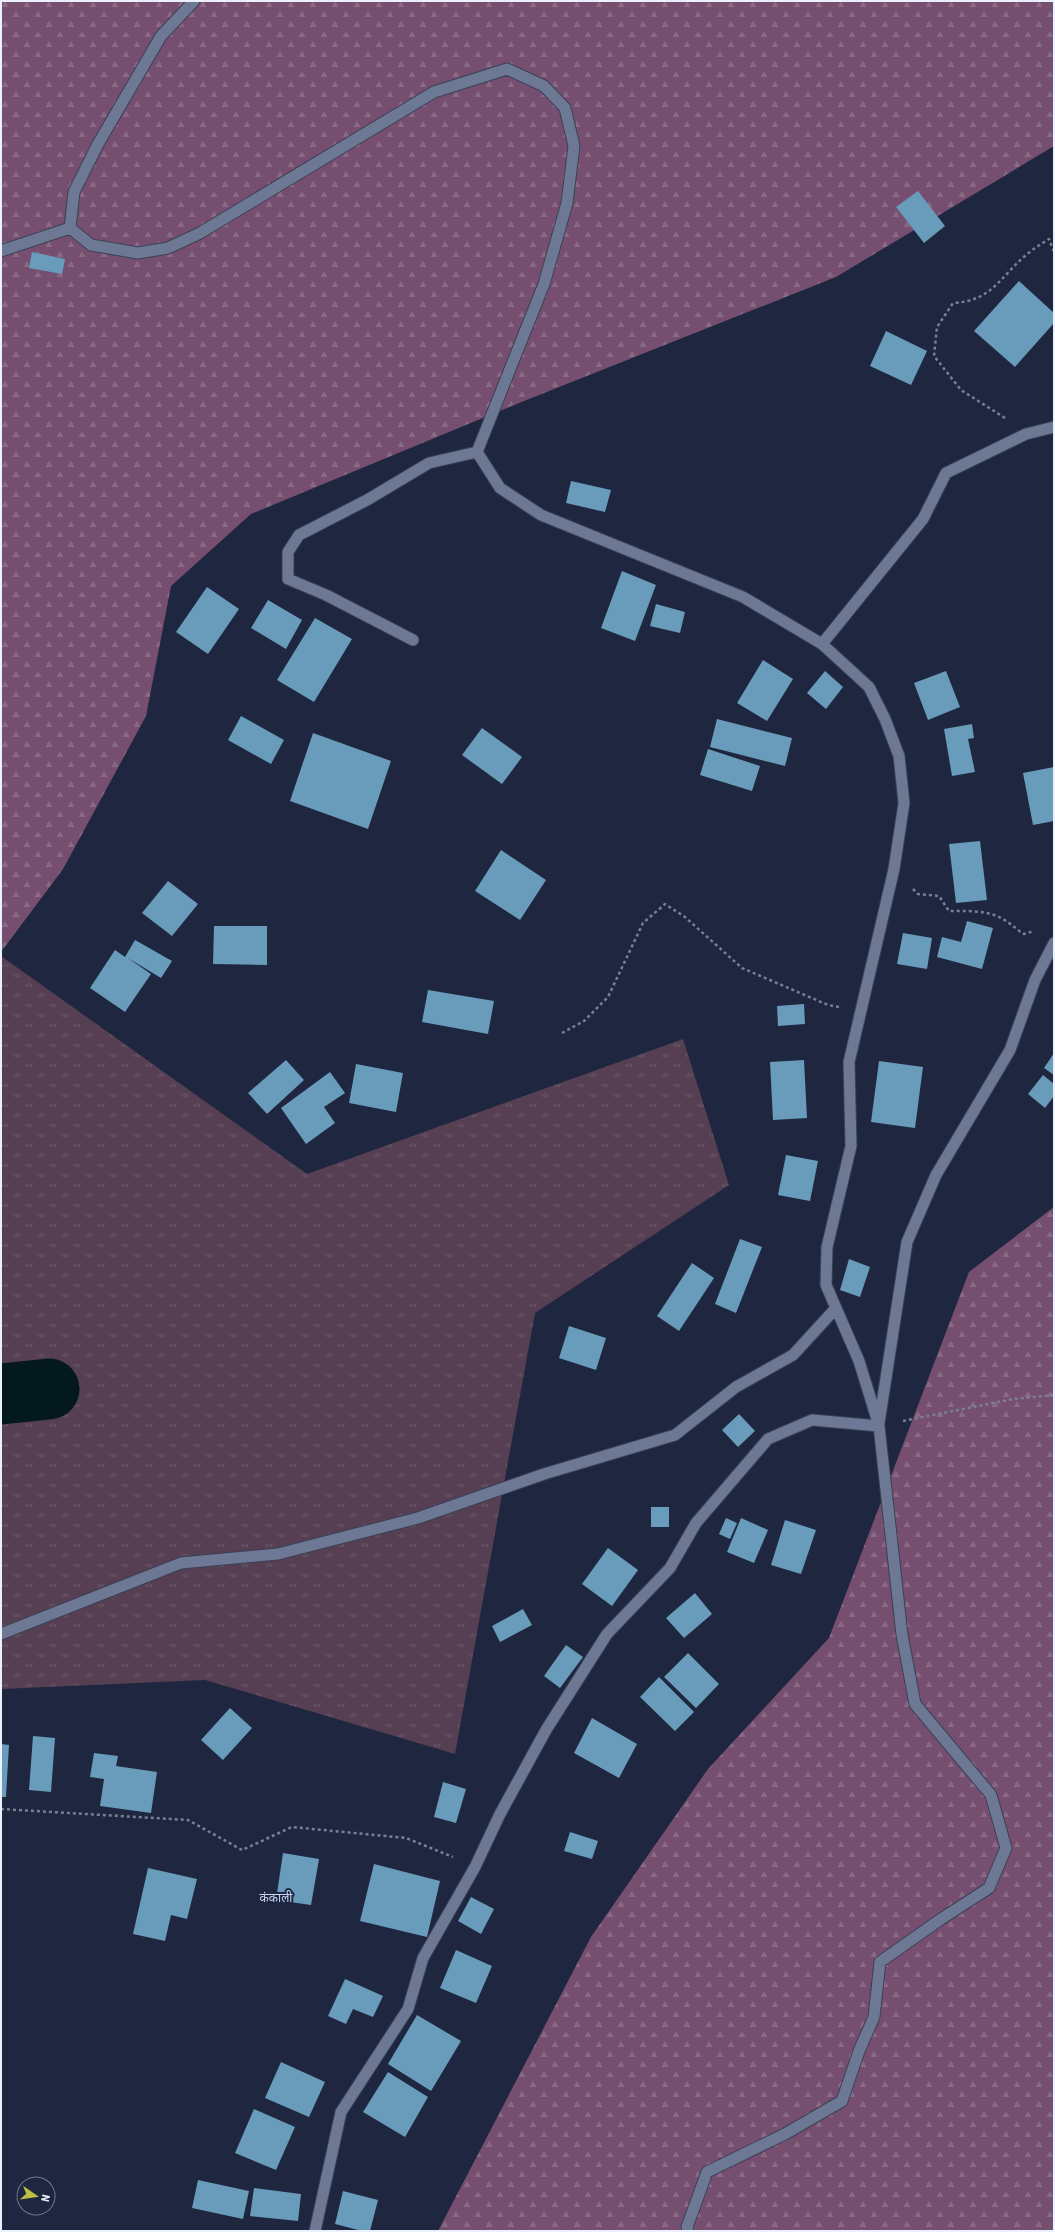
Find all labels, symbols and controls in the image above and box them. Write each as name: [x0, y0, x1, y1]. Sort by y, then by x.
district label: कंकाली: [260, 1890, 293, 1905]
north arrow: [16, 2176, 56, 2216]
text: N: [38, 2193, 52, 2203]

